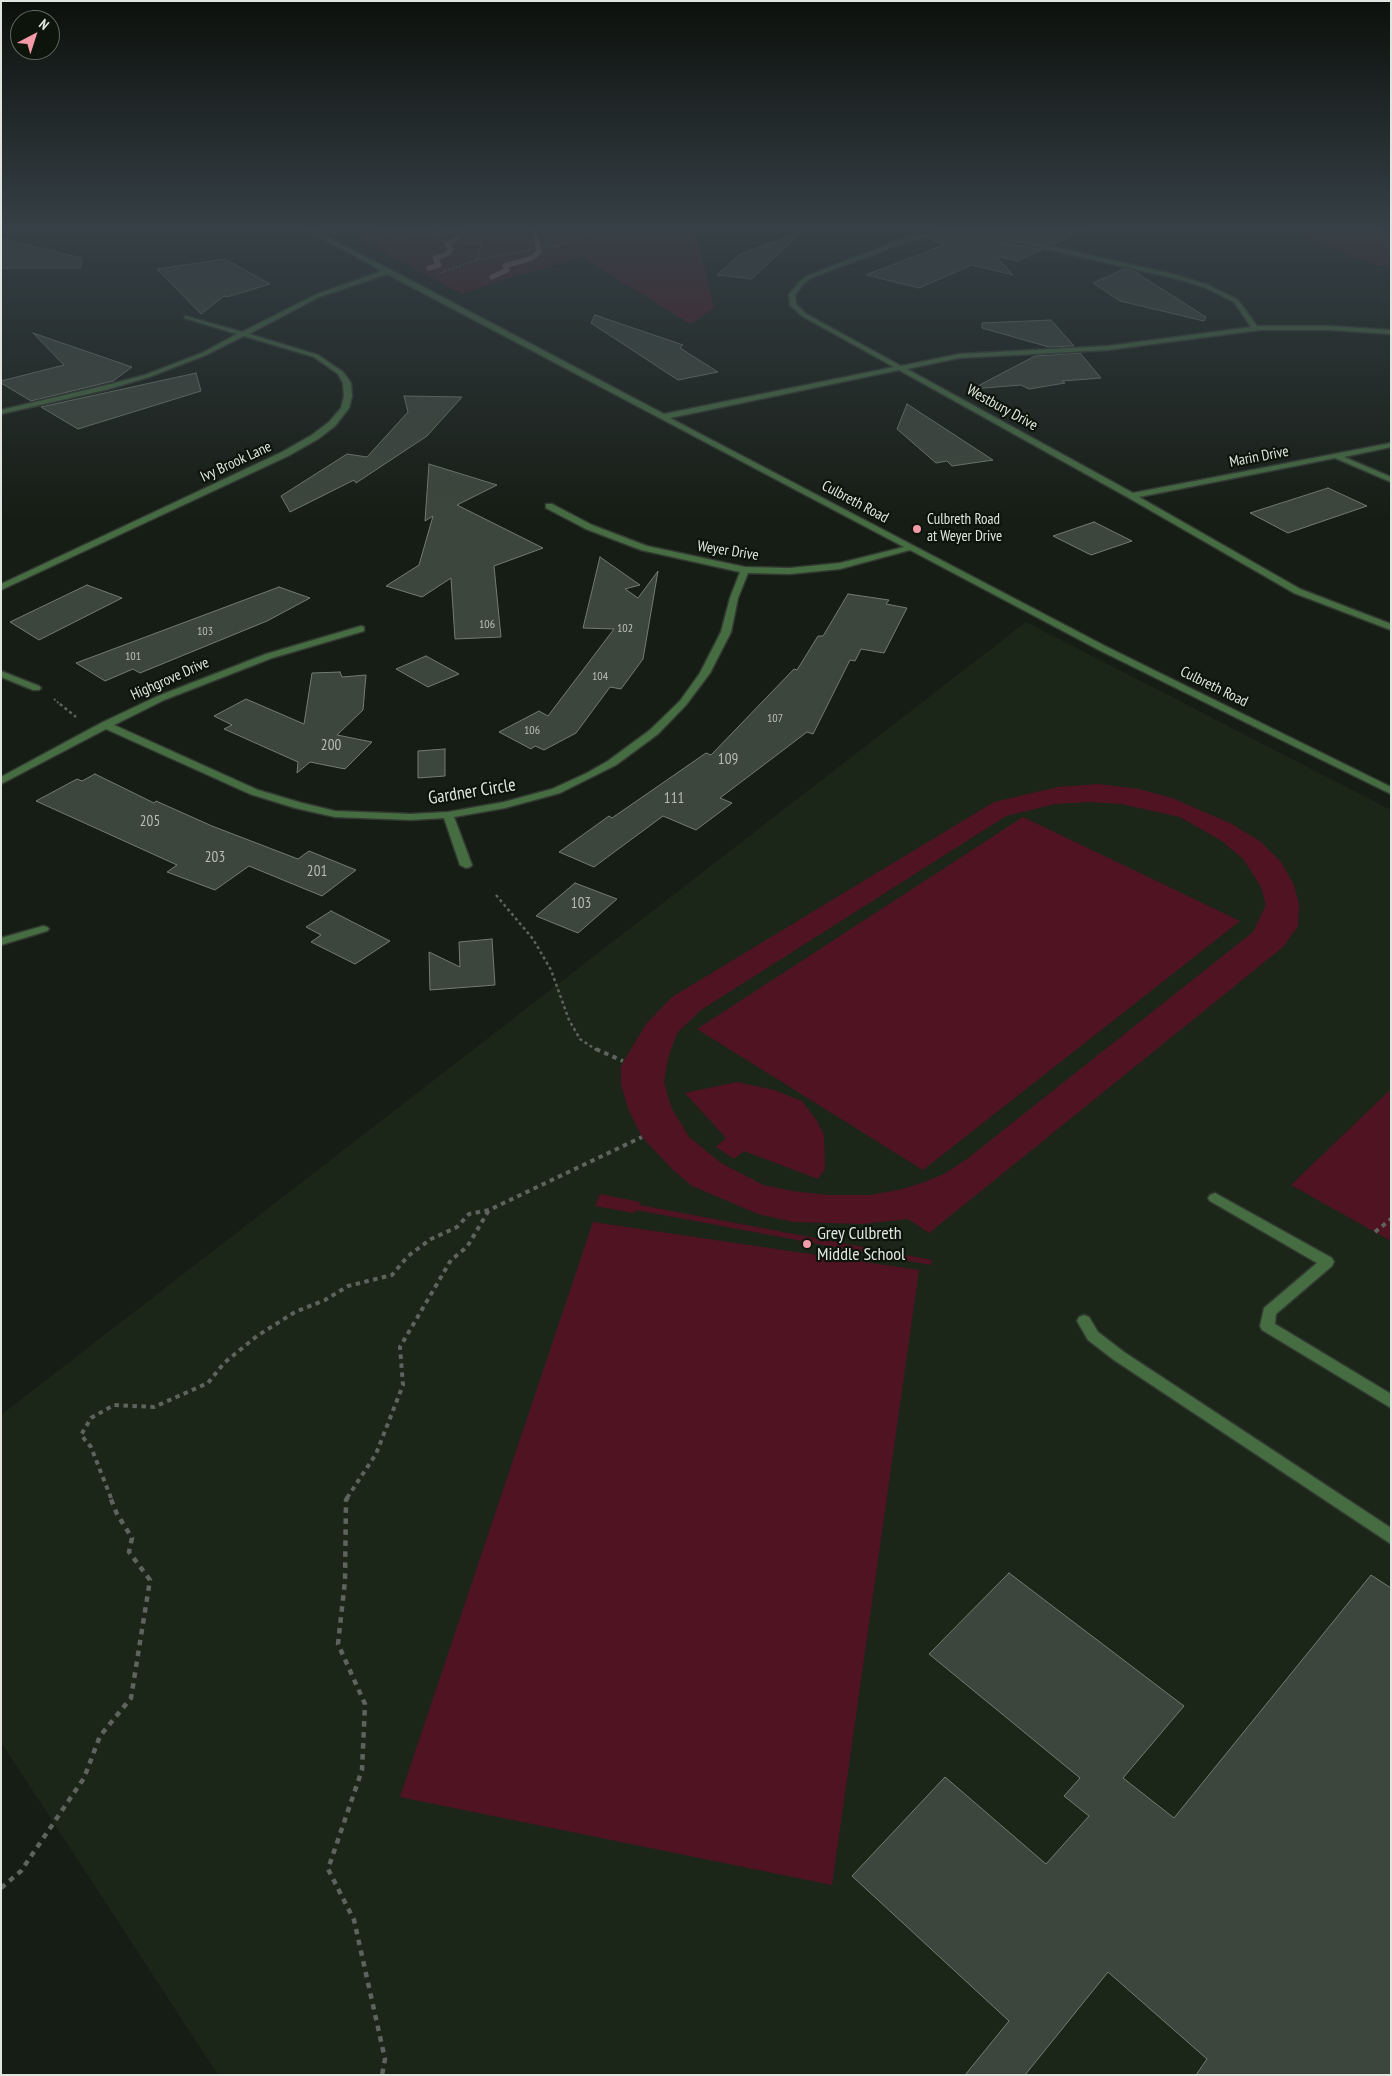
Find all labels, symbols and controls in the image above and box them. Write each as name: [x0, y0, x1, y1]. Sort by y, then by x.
north arrow: [10, 10, 60, 60]
text: N: [35, 15, 53, 34]
street label: Westbury Drive: [963, 381, 1041, 435]
street label: Ivy Brook Lane: [198, 438, 274, 486]
street label: Marin Drive: [1228, 442, 1290, 472]
street label: Culbreth Road: [819, 477, 891, 527]
place label: Culbreth Road at Weyer Drive: [927, 511, 1002, 546]
marker: Culbreth Road at Weyer Drive: [911, 523, 923, 535]
street label: Weyer Drive: [696, 537, 760, 565]
house number: 106: [479, 618, 495, 632]
house number: 102: [617, 622, 633, 636]
house number: 103: [197, 625, 213, 639]
house number: 101: [125, 650, 141, 664]
street label: Highgrove Drive: [128, 654, 212, 704]
street label: Culbreth Road: [1177, 663, 1251, 711]
house number: 104: [592, 670, 608, 684]
house number: 107: [767, 712, 783, 726]
house number: 106: [524, 724, 540, 738]
house number: 200: [321, 737, 341, 755]
house number: 109: [718, 751, 738, 769]
street label: Gardner Circle: [427, 774, 517, 810]
house number: 111: [664, 790, 684, 808]
house number: 205: [140, 813, 160, 831]
house number: 203: [205, 849, 225, 867]
house number: 201: [307, 863, 327, 881]
house number: 103: [571, 895, 591, 913]
place label: Grey Culbreth Middle School: [817, 1223, 905, 1266]
marker: Grey Culbreth Middle School: [801, 1238, 813, 1250]

